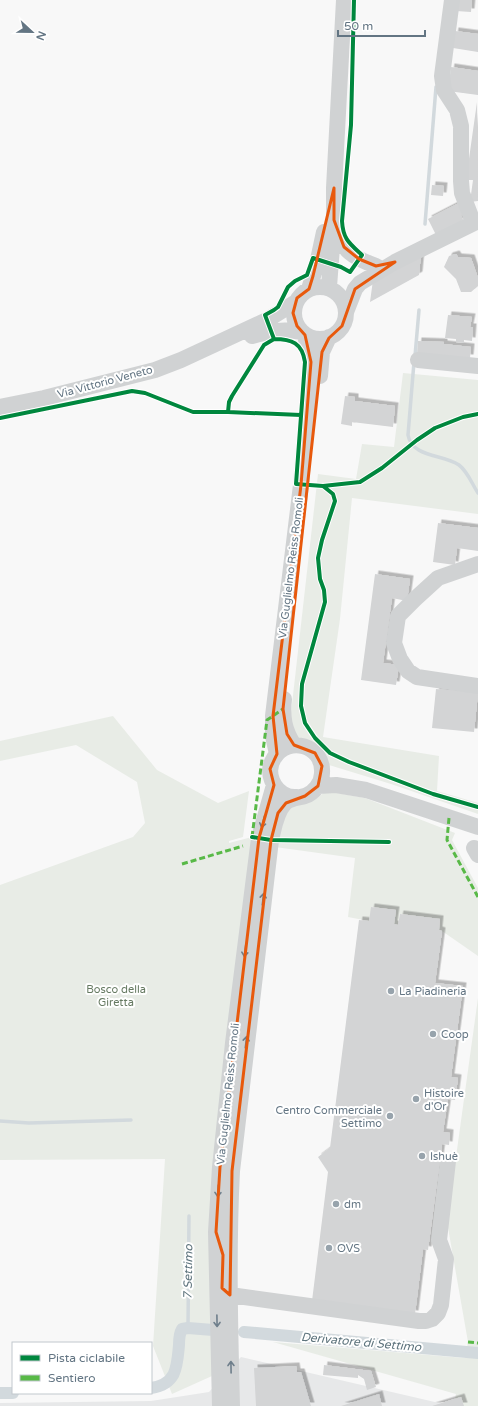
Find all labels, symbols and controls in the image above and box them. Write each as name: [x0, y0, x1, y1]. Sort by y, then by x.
north arrow: [12, 12, 52, 52]
scale bar: [338, 12, 425, 38]
text: 50 m: [344, 19, 373, 33]
text: N: [33, 29, 48, 42]
street label: Via Vittorio Veneto: [56, 363, 154, 401]
street label: Via Guglielmo Reiss Romoli: [276, 497, 306, 639]
one-way arrow: [259, 816, 266, 829]
one-way arrow: [260, 893, 267, 906]
one-way arrow: [241, 944, 249, 957]
park label: Bosco della Giretta: [86, 983, 146, 1009]
place label: La Piadineria: [399, 985, 466, 998]
marker: La Piadineria: [386, 986, 396, 996]
street label: Via Guglielmo Reiss Romoli: [214, 1023, 242, 1165]
place label: Coop: [441, 1028, 469, 1041]
marker: Coop: [428, 1029, 438, 1039]
one-way arrow: [242, 1036, 250, 1049]
place label: Histoire d'Or: [424, 1087, 464, 1113]
marker: Histoire d'Or: [411, 1094, 421, 1104]
place label: Centro Commerciale Settimo: [276, 1104, 382, 1130]
marker: Centro Commerciale Settimo: [385, 1111, 395, 1121]
place label: Ishuè: [430, 1150, 458, 1163]
marker: Ishuè: [417, 1151, 427, 1161]
one-way arrow: [214, 1184, 222, 1197]
place label: dm: [344, 1198, 361, 1211]
marker: dm: [331, 1199, 341, 1209]
place label: OVS: [337, 1242, 360, 1255]
marker: OVS: [324, 1243, 334, 1253]
water label: 7 Settimo: [181, 1244, 195, 1300]
one-way arrow: [213, 1314, 221, 1327]
water label: Derivatore di Settimo: [300, 1330, 422, 1354]
legend: [12, 1342, 152, 1394]
text: Pista ciclabile: [48, 1351, 125, 1365]
one-way arrow: [227, 1361, 235, 1374]
text: Sentiero: [48, 1371, 95, 1385]

